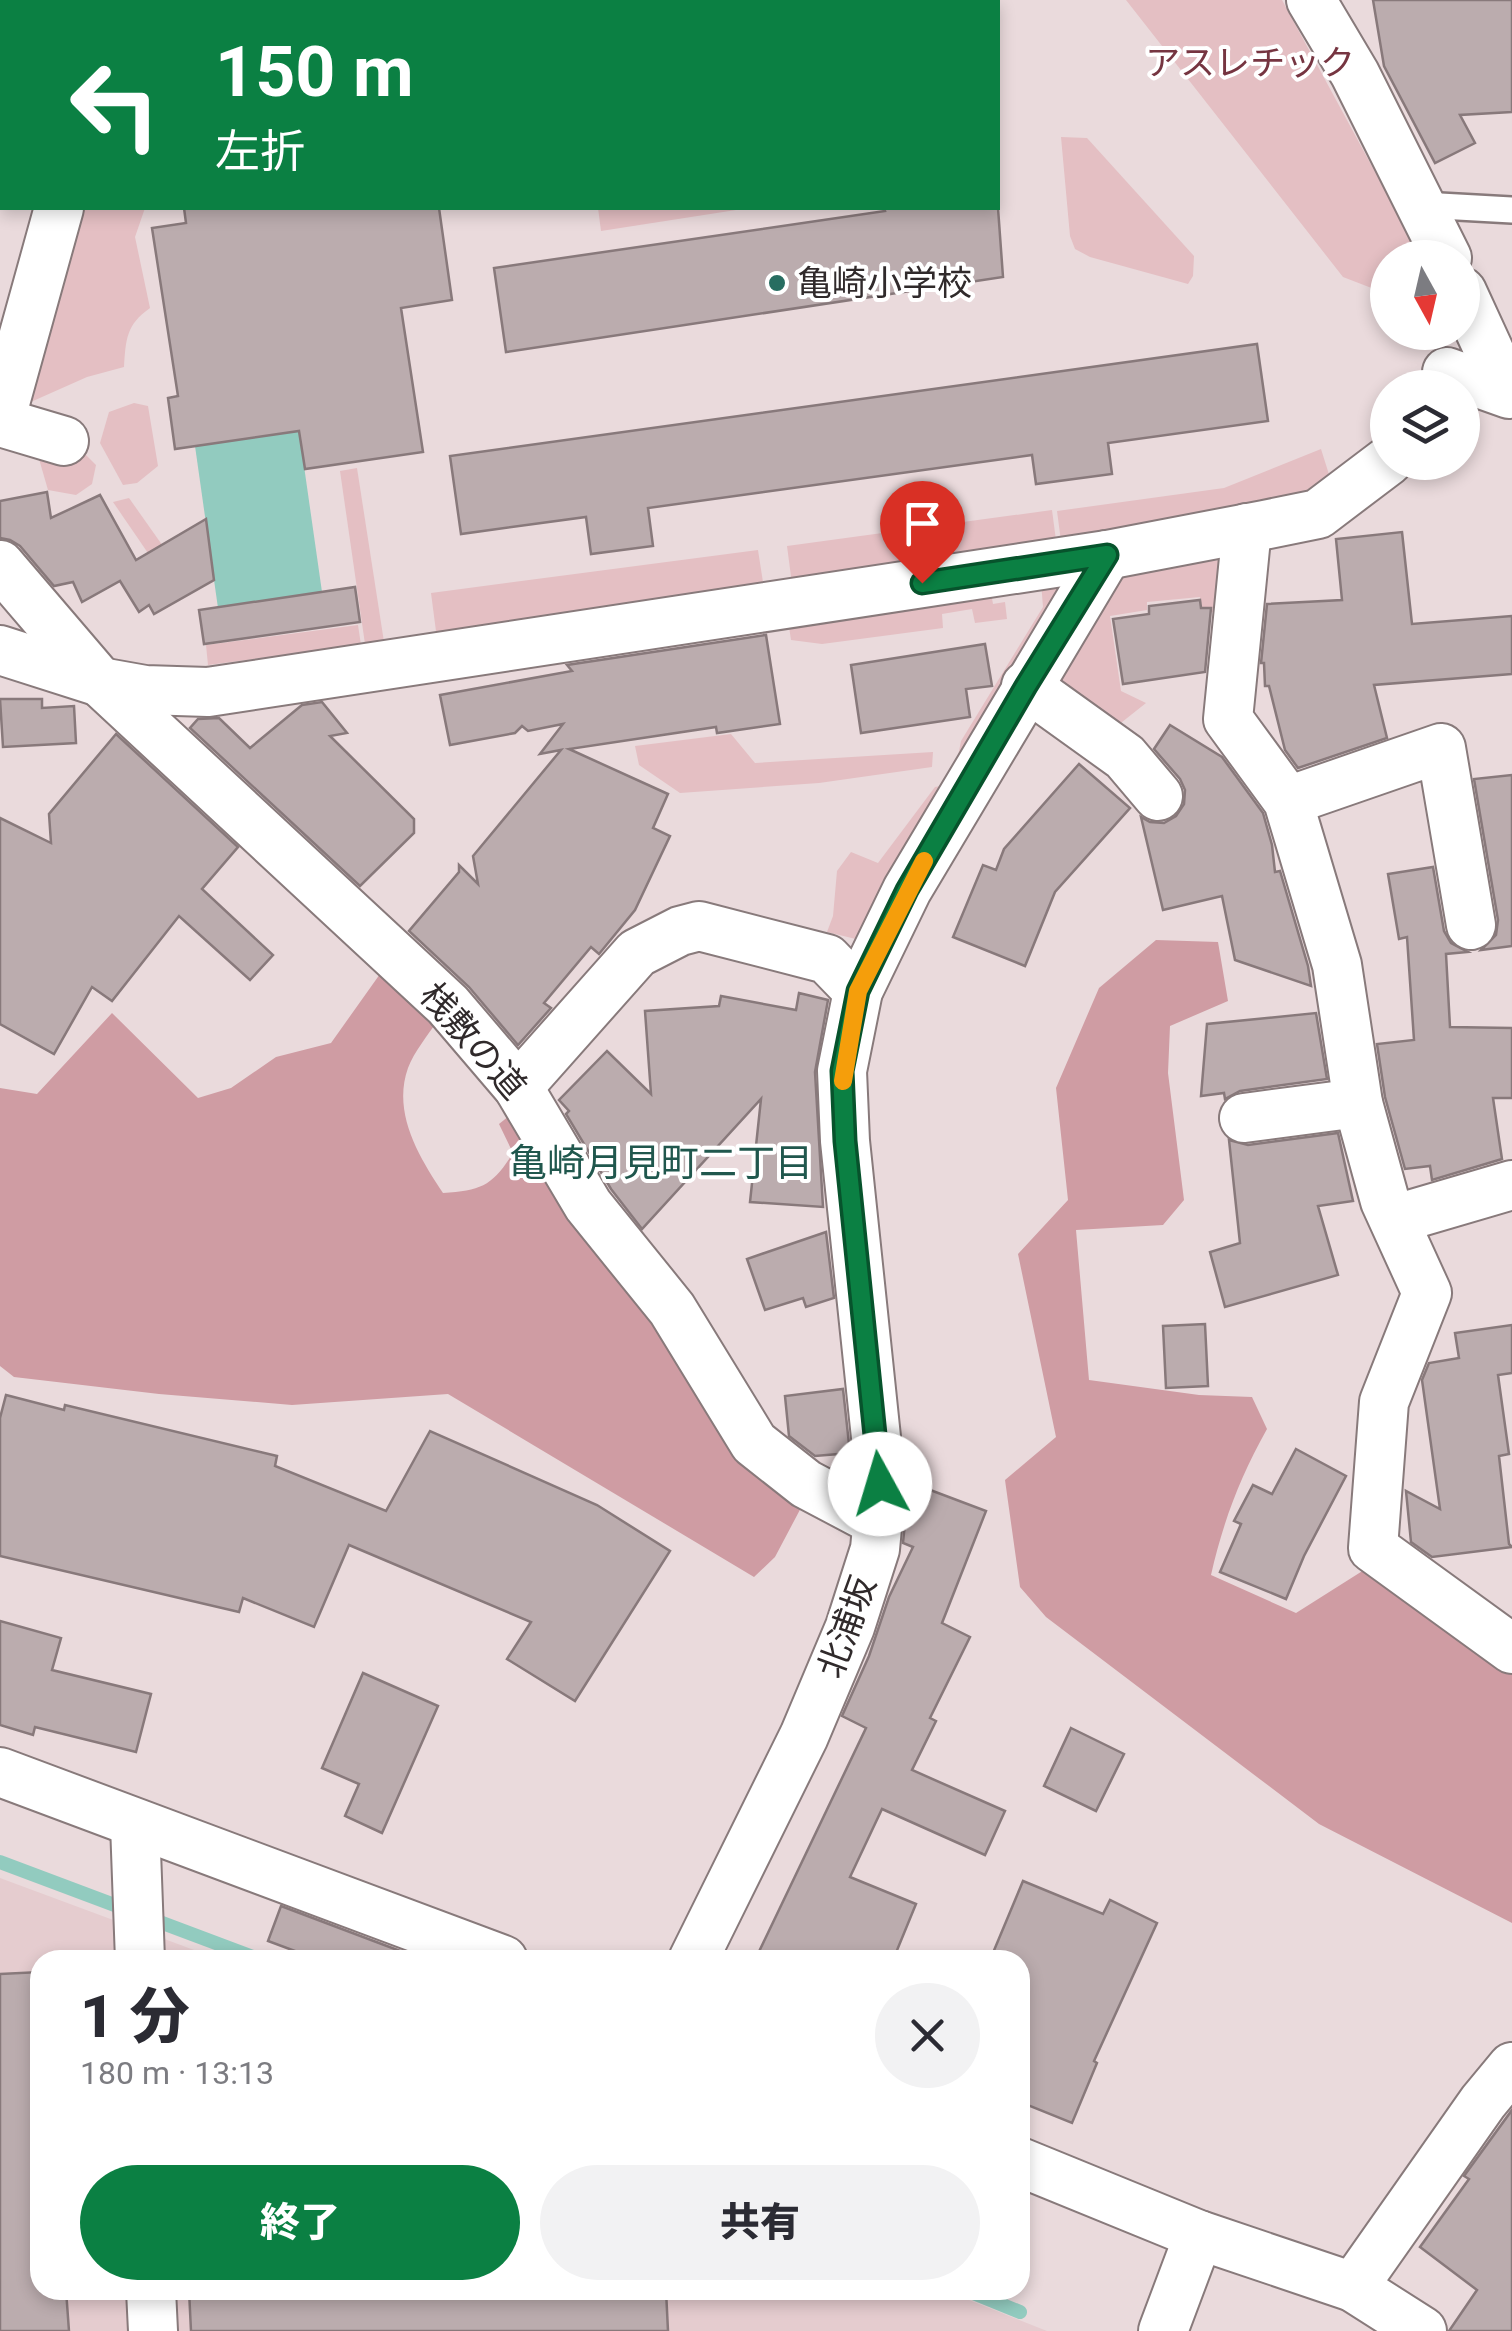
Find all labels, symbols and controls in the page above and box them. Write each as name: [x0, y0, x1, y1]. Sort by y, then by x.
text: 150 m: [215, 31, 414, 113]
icon: left: [50, 40, 180, 170]
park label: アスレチック: [1145, 43, 1355, 84]
text: 左折: [215, 125, 305, 178]
north arrow: [1370, 240, 1480, 350]
map controls: [1370, 240, 1480, 480]
place label: 亀崎小学校: [797, 263, 972, 304]
marker: 亀崎小学校: [766, 272, 788, 294]
button: layers: [1370, 370, 1480, 480]
pin: [880, 481, 965, 584]
icon: arrive: [895, 496, 950, 551]
street label: 桟敷の道: [411, 975, 534, 1108]
district label: 亀崎月見町二丁目: [509, 1141, 813, 1185]
position arrow: [828, 1432, 932, 1536]
street label: 北浦坂: [810, 1571, 885, 1684]
text: 1 分: [80, 1981, 190, 2052]
button: close: [875, 1983, 980, 2088]
text: 180 m · 13:13: [80, 2054, 274, 2092]
button: 終了: [80, 2165, 520, 2280]
button: 共有: [540, 2165, 980, 2280]

